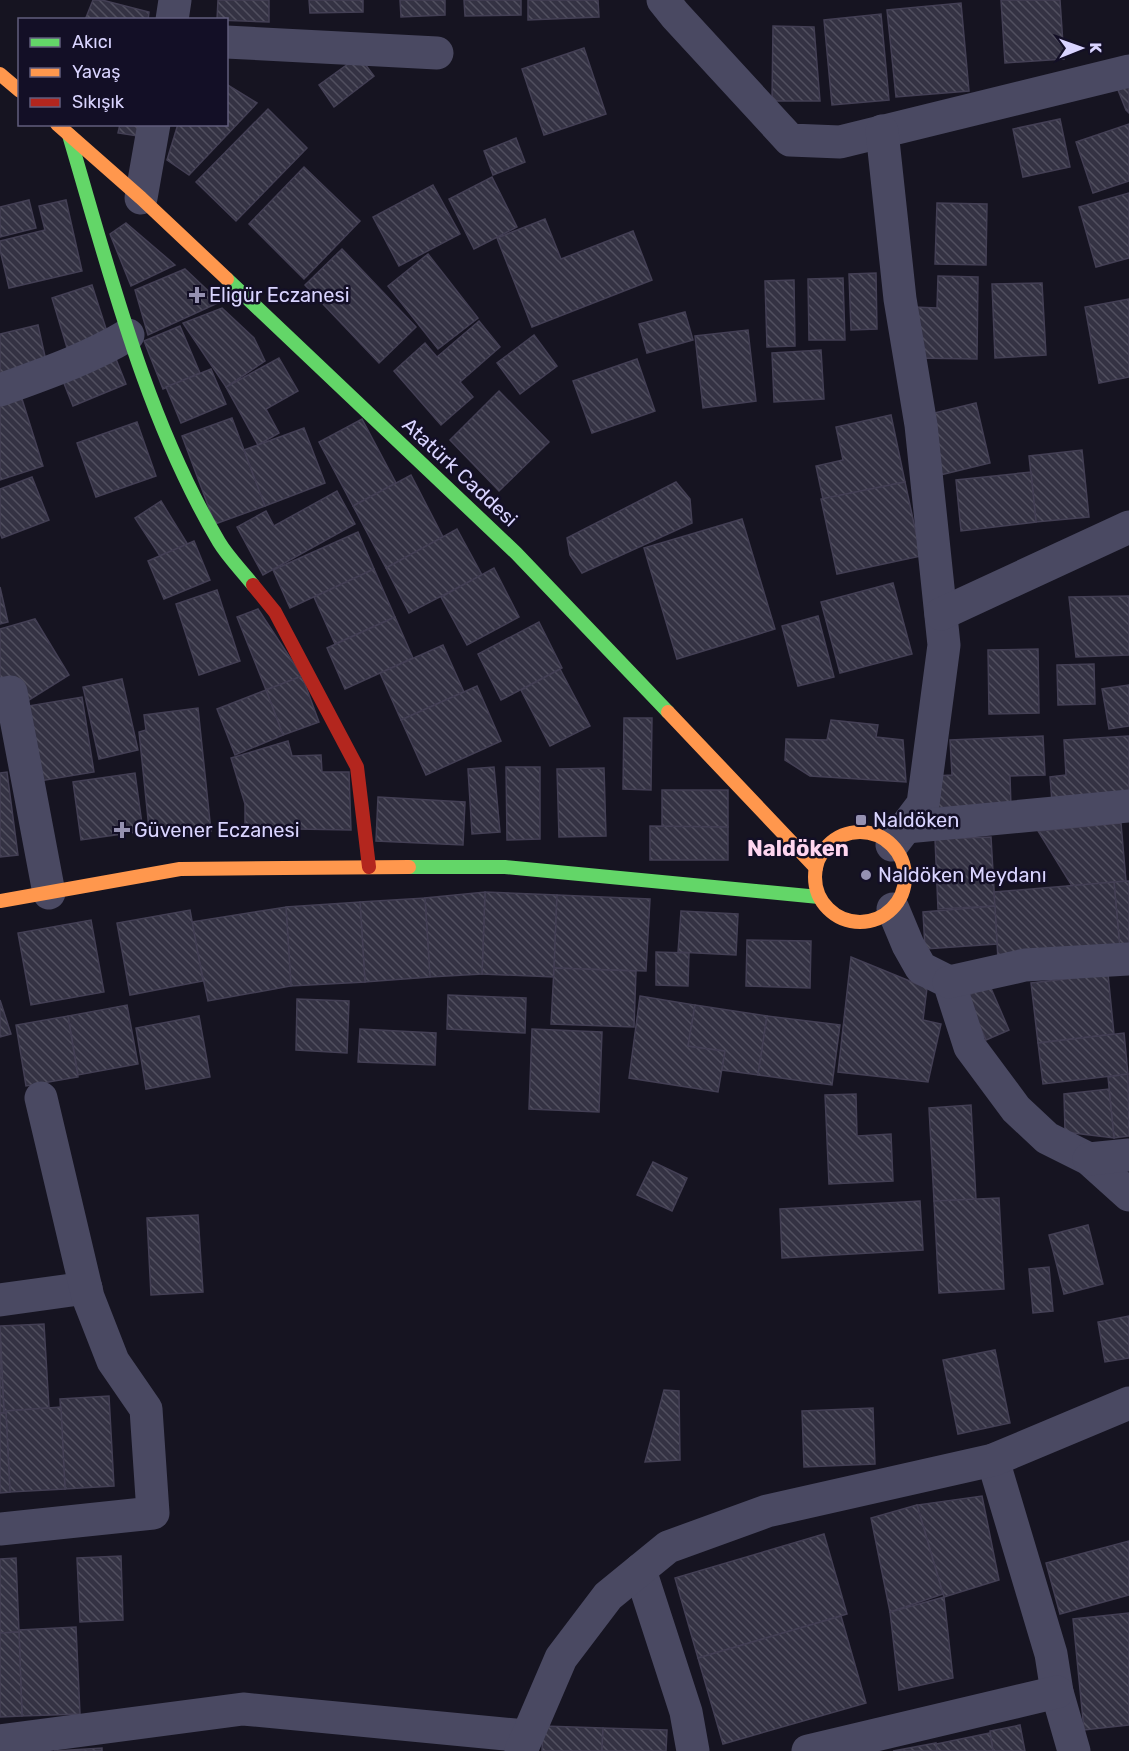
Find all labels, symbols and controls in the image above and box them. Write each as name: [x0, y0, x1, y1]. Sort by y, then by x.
legend: [18, 18, 228, 126]
north arrow: [1051, 18, 1111, 78]
text: Akıcı: [72, 31, 112, 53]
text: K: [1086, 42, 1105, 54]
text: Yavaş: [72, 61, 120, 83]
text: Sıkışık: [72, 91, 125, 113]
place label: Eligür Eczanesi: [209, 283, 349, 307]
marker: Eligür Eczanesi: [190, 288, 204, 302]
street label: Atatürk Caddesi: [398, 413, 522, 531]
place label: Naldöken: [873, 808, 959, 832]
marker: Naldöken: [854, 813, 868, 827]
place label: Güvener Eczanesi: [134, 818, 300, 842]
marker: Güvener Eczanesi: [115, 823, 129, 837]
district label: Naldöken: [747, 835, 849, 862]
place label: Naldöken Meydanı: [878, 863, 1047, 887]
marker: Naldöken Meydanı: [859, 868, 873, 882]

